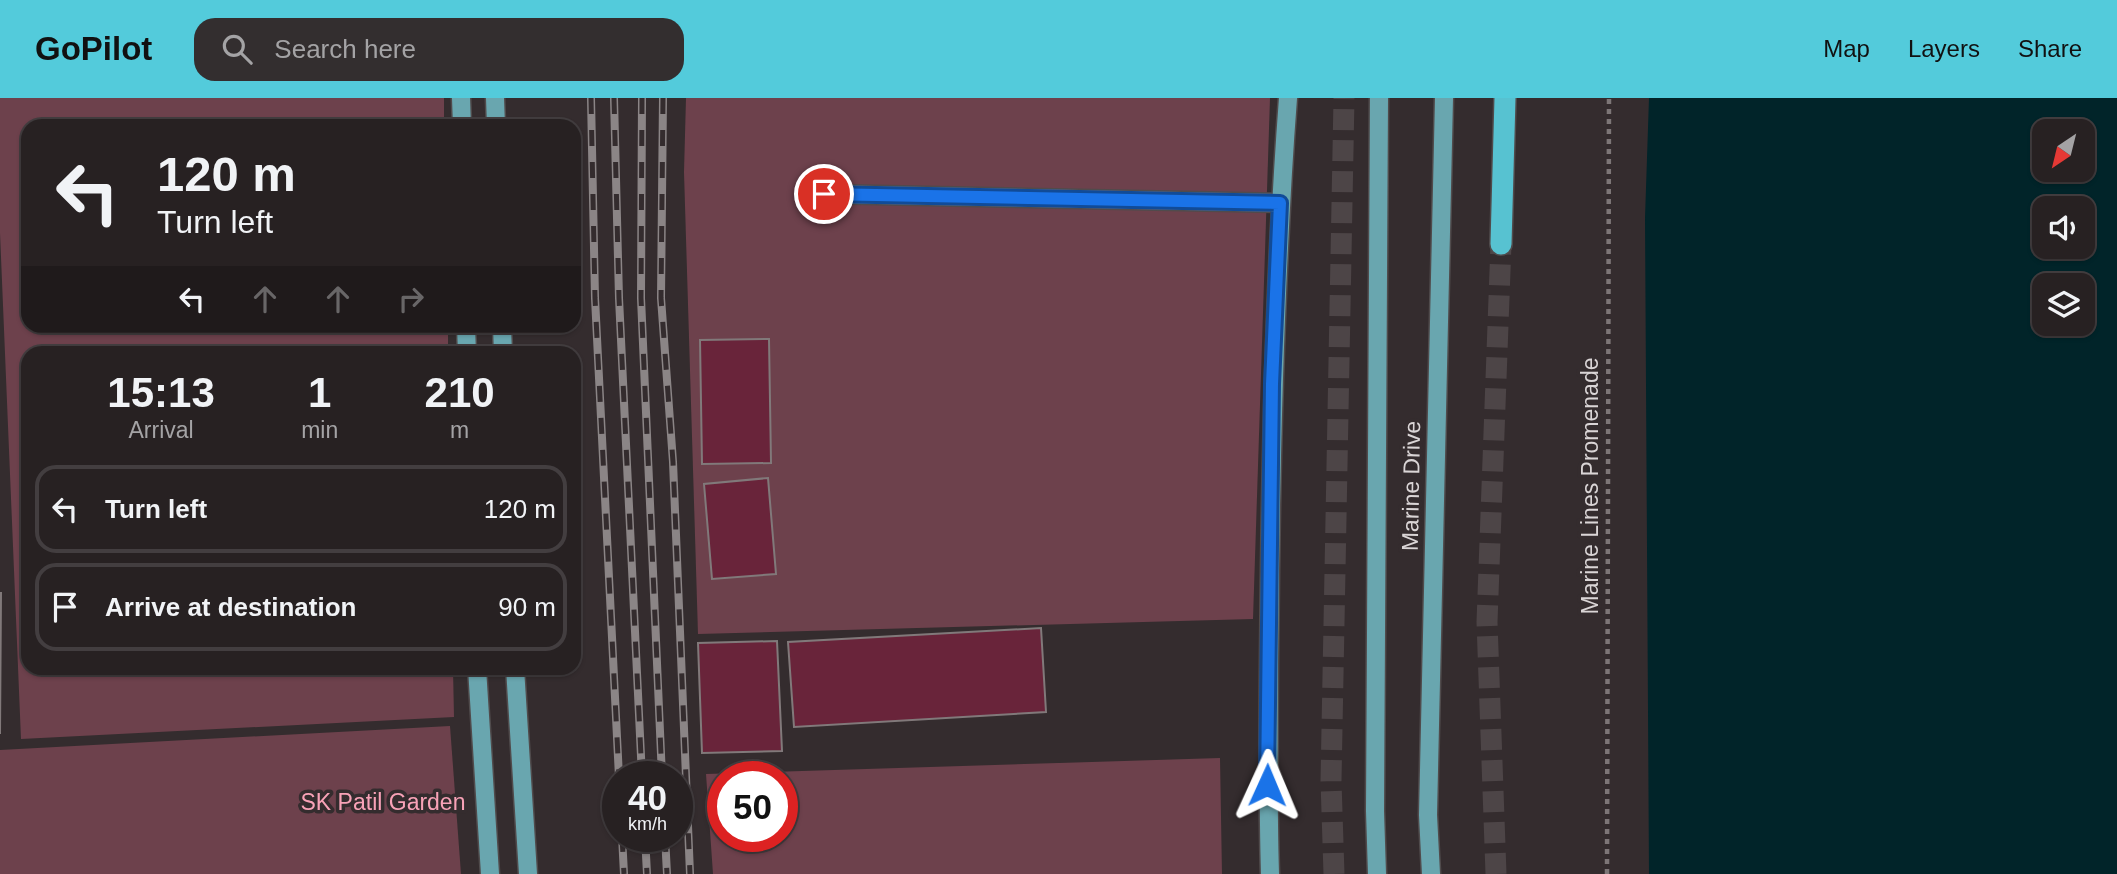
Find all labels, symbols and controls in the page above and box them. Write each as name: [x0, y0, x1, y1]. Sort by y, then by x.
search box: [194, 18, 684, 81]
text: GoPilot: [35, 30, 152, 67]
icon: search: [218, 30, 256, 68]
text: Search here: [274, 34, 416, 64]
text: Map: [1823, 35, 1870, 62]
text: Layers: [1908, 35, 1980, 62]
text: Share: [2018, 35, 2082, 62]
north arrow: [2032, 119, 2095, 182]
map controls: [2032, 119, 2095, 336]
icon: left: [42, 147, 133, 238]
text: 120 m: [157, 147, 296, 201]
pin: [794, 164, 854, 224]
icon: arrive: [805, 175, 843, 213]
button: sound: [2032, 196, 2095, 259]
text: Turn left: [157, 204, 273, 240]
button: layers: [2032, 273, 2095, 336]
icon: left: [173, 280, 211, 318]
icon: ahead: [246, 280, 284, 318]
icon: ahead: [319, 280, 357, 318]
icon: right: [392, 280, 430, 318]
street label: Marine Lines Promenade: [1577, 358, 1603, 614]
text: 15:13: [107, 369, 215, 416]
text: 1: [308, 369, 331, 416]
text: 210: [425, 369, 495, 416]
text: Arrival: [128, 417, 194, 443]
text: min: [301, 417, 338, 443]
text: m: [450, 417, 469, 443]
street label: Marine Drive: [1397, 421, 1425, 551]
icon: left: [46, 490, 84, 528]
text: Turn left: [105, 494, 207, 524]
text: 120 m: [484, 494, 556, 524]
icon: arrive: [46, 588, 84, 626]
text: Arrive at destination: [105, 592, 356, 622]
text: 90 m: [498, 592, 556, 622]
position arrow: [1230, 748, 1304, 822]
speed limit sign: 50: [707, 761, 798, 852]
text: 40: [628, 778, 667, 817]
park label: SK Patil Garden: [301, 789, 465, 815]
text: km/h: [628, 814, 667, 834]

